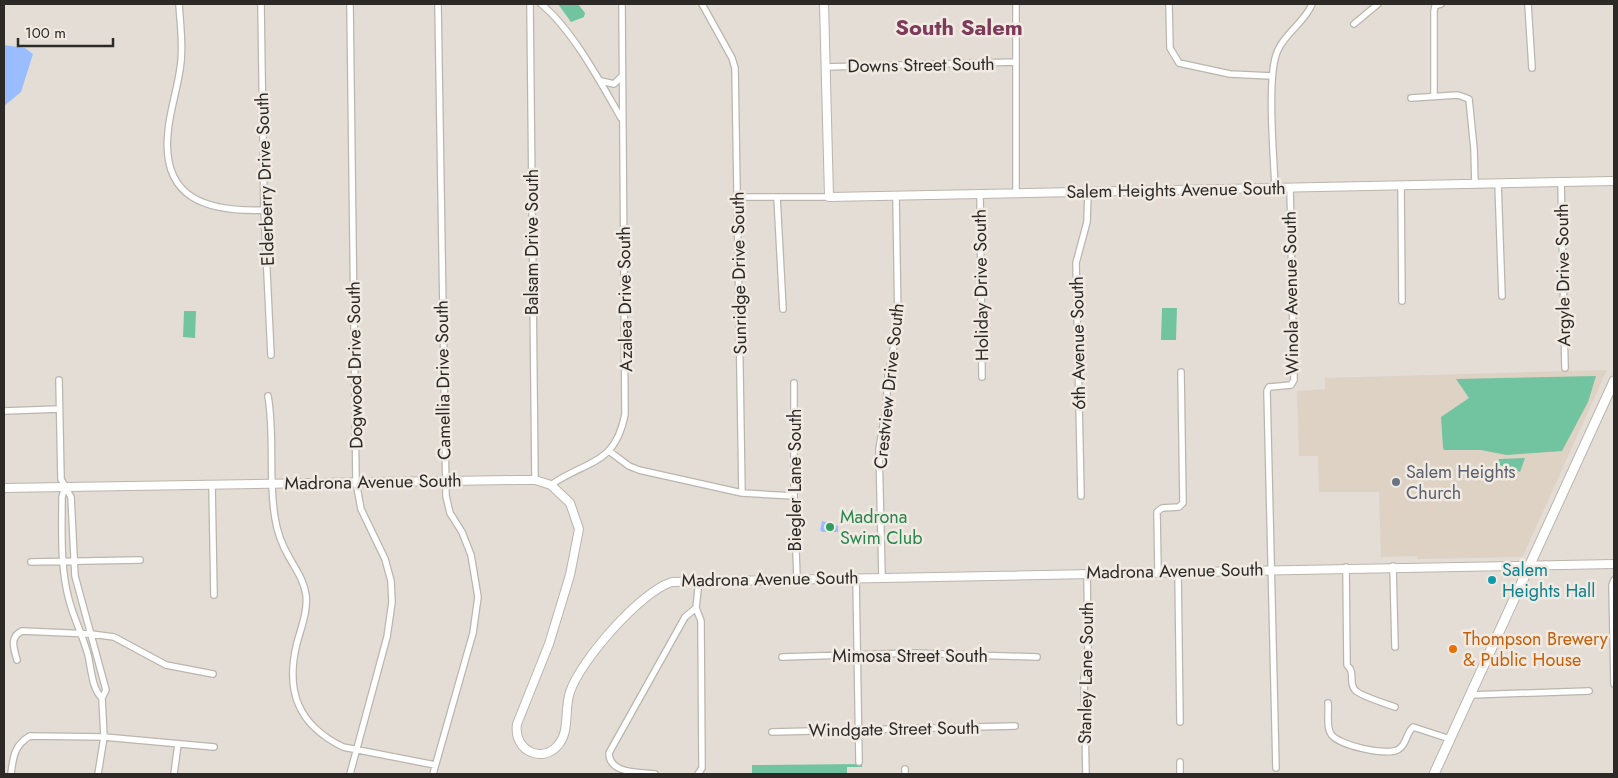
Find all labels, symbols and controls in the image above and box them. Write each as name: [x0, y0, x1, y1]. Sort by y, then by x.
district label: South Salem: [895, 11, 1023, 43]
scale bar: [18, 15, 112, 47]
text: 100 m: [25, 22, 66, 44]
street label: Downs Street South: [847, 51, 995, 79]
street label: Elderberry Drive South: [249, 92, 281, 266]
street label: Balsam Drive South: [519, 169, 545, 315]
street label: Salem Heights Avenue South: [1066, 175, 1286, 205]
street label: Sunridge Drive South: [725, 191, 753, 355]
street label: Argyle Drive South: [1549, 203, 1577, 347]
street label: Holiday Drive South: [967, 209, 995, 361]
street label: Winola Avenue South: [1277, 211, 1305, 375]
street label: Azalea Drive South: [611, 226, 639, 372]
street label: 6th Avenue South: [1064, 276, 1092, 410]
street label: Dogwood Drive South: [341, 281, 369, 449]
street label: Camellia Drive South: [429, 300, 457, 460]
street label: Crestview Drive South: [867, 302, 911, 470]
street label: Biegler Lane South: [782, 408, 808, 552]
place label: Salem Heights Church: [1406, 459, 1515, 506]
street label: Madrona Avenue South: [284, 467, 462, 497]
marker: Salem Heights Church: [1390, 476, 1402, 488]
place label: Madrona Swim Club: [840, 504, 922, 551]
marker: Madrona Swim Club: [824, 521, 836, 533]
street label: Madrona Avenue South: [1086, 556, 1264, 586]
place label: Salem Heights Hall: [1502, 557, 1595, 604]
street label: Madrona Avenue South: [681, 564, 859, 594]
marker: Salem Heights Hall: [1486, 574, 1498, 586]
street label: Stanley Lane South: [1072, 602, 1100, 744]
place label: Thompson Brewery & Public House: [1463, 626, 1608, 673]
street label: Mimosa Street South: [832, 643, 988, 669]
marker: Thompson Brewery & Public House: [1447, 643, 1459, 655]
street label: Windgate Street South: [808, 715, 980, 743]

